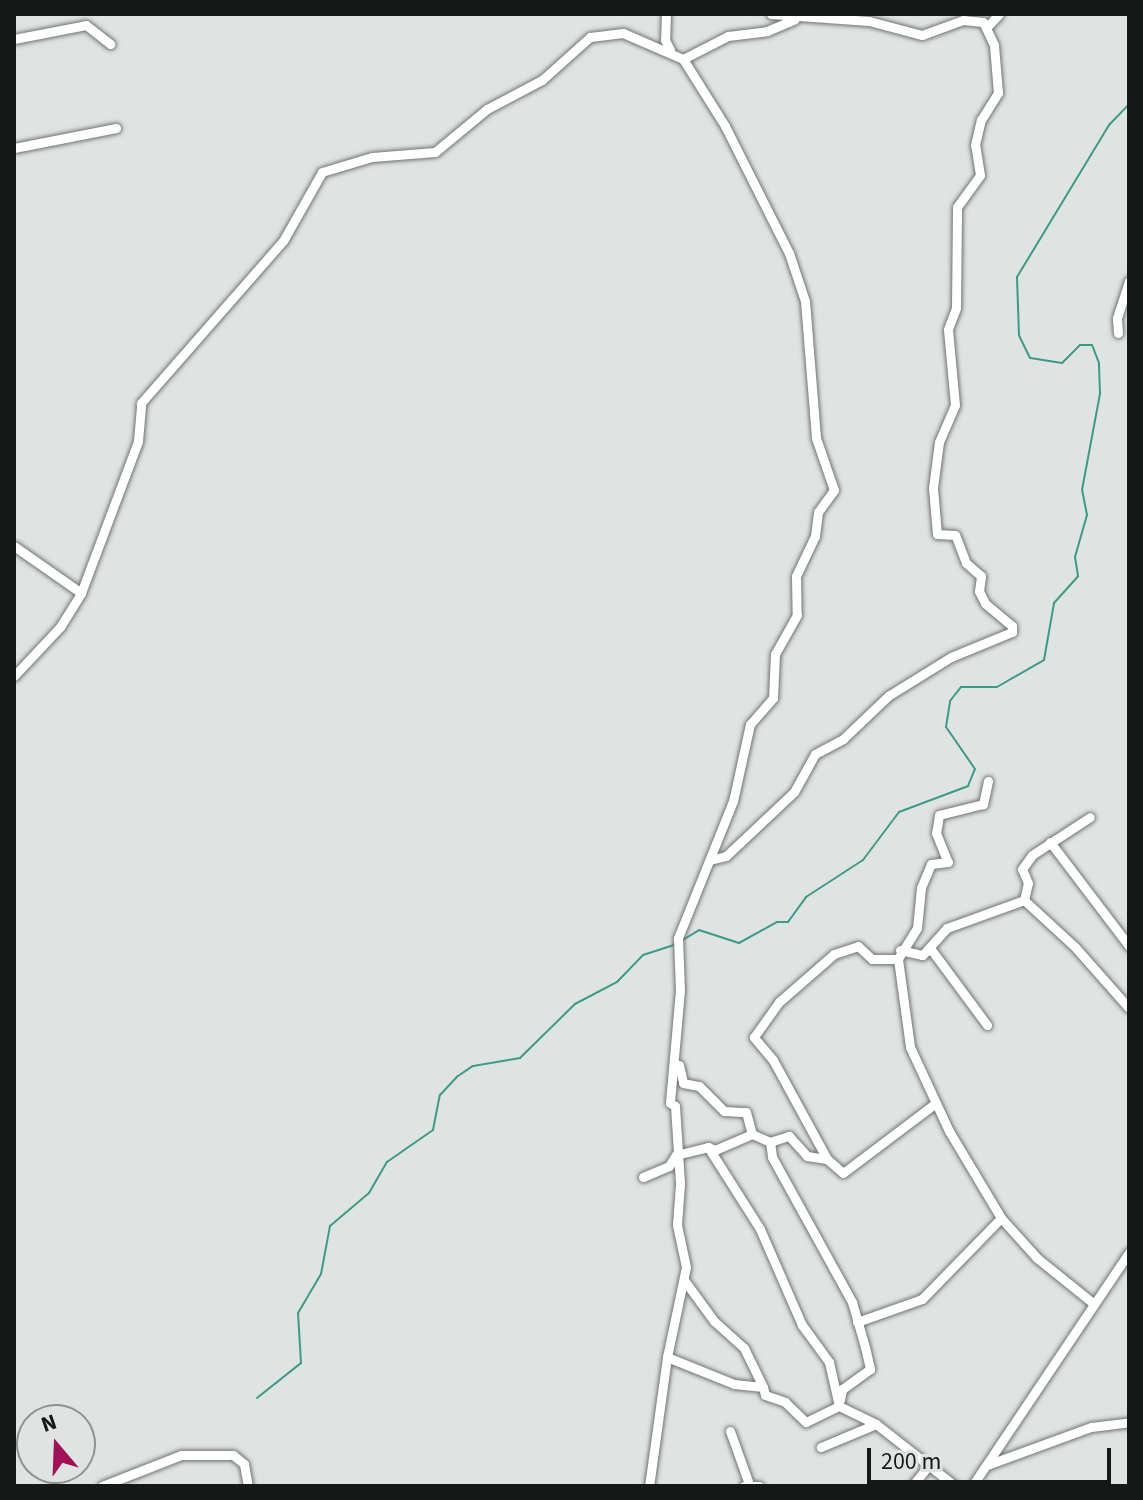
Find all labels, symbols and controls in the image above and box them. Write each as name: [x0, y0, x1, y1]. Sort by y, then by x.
north arrow: [16, 1404, 96, 1484]
text: N: [37, 1406, 61, 1441]
scale bar: [871, 1432, 1115, 1482]
text: 200 m: [881, 1444, 941, 1479]

